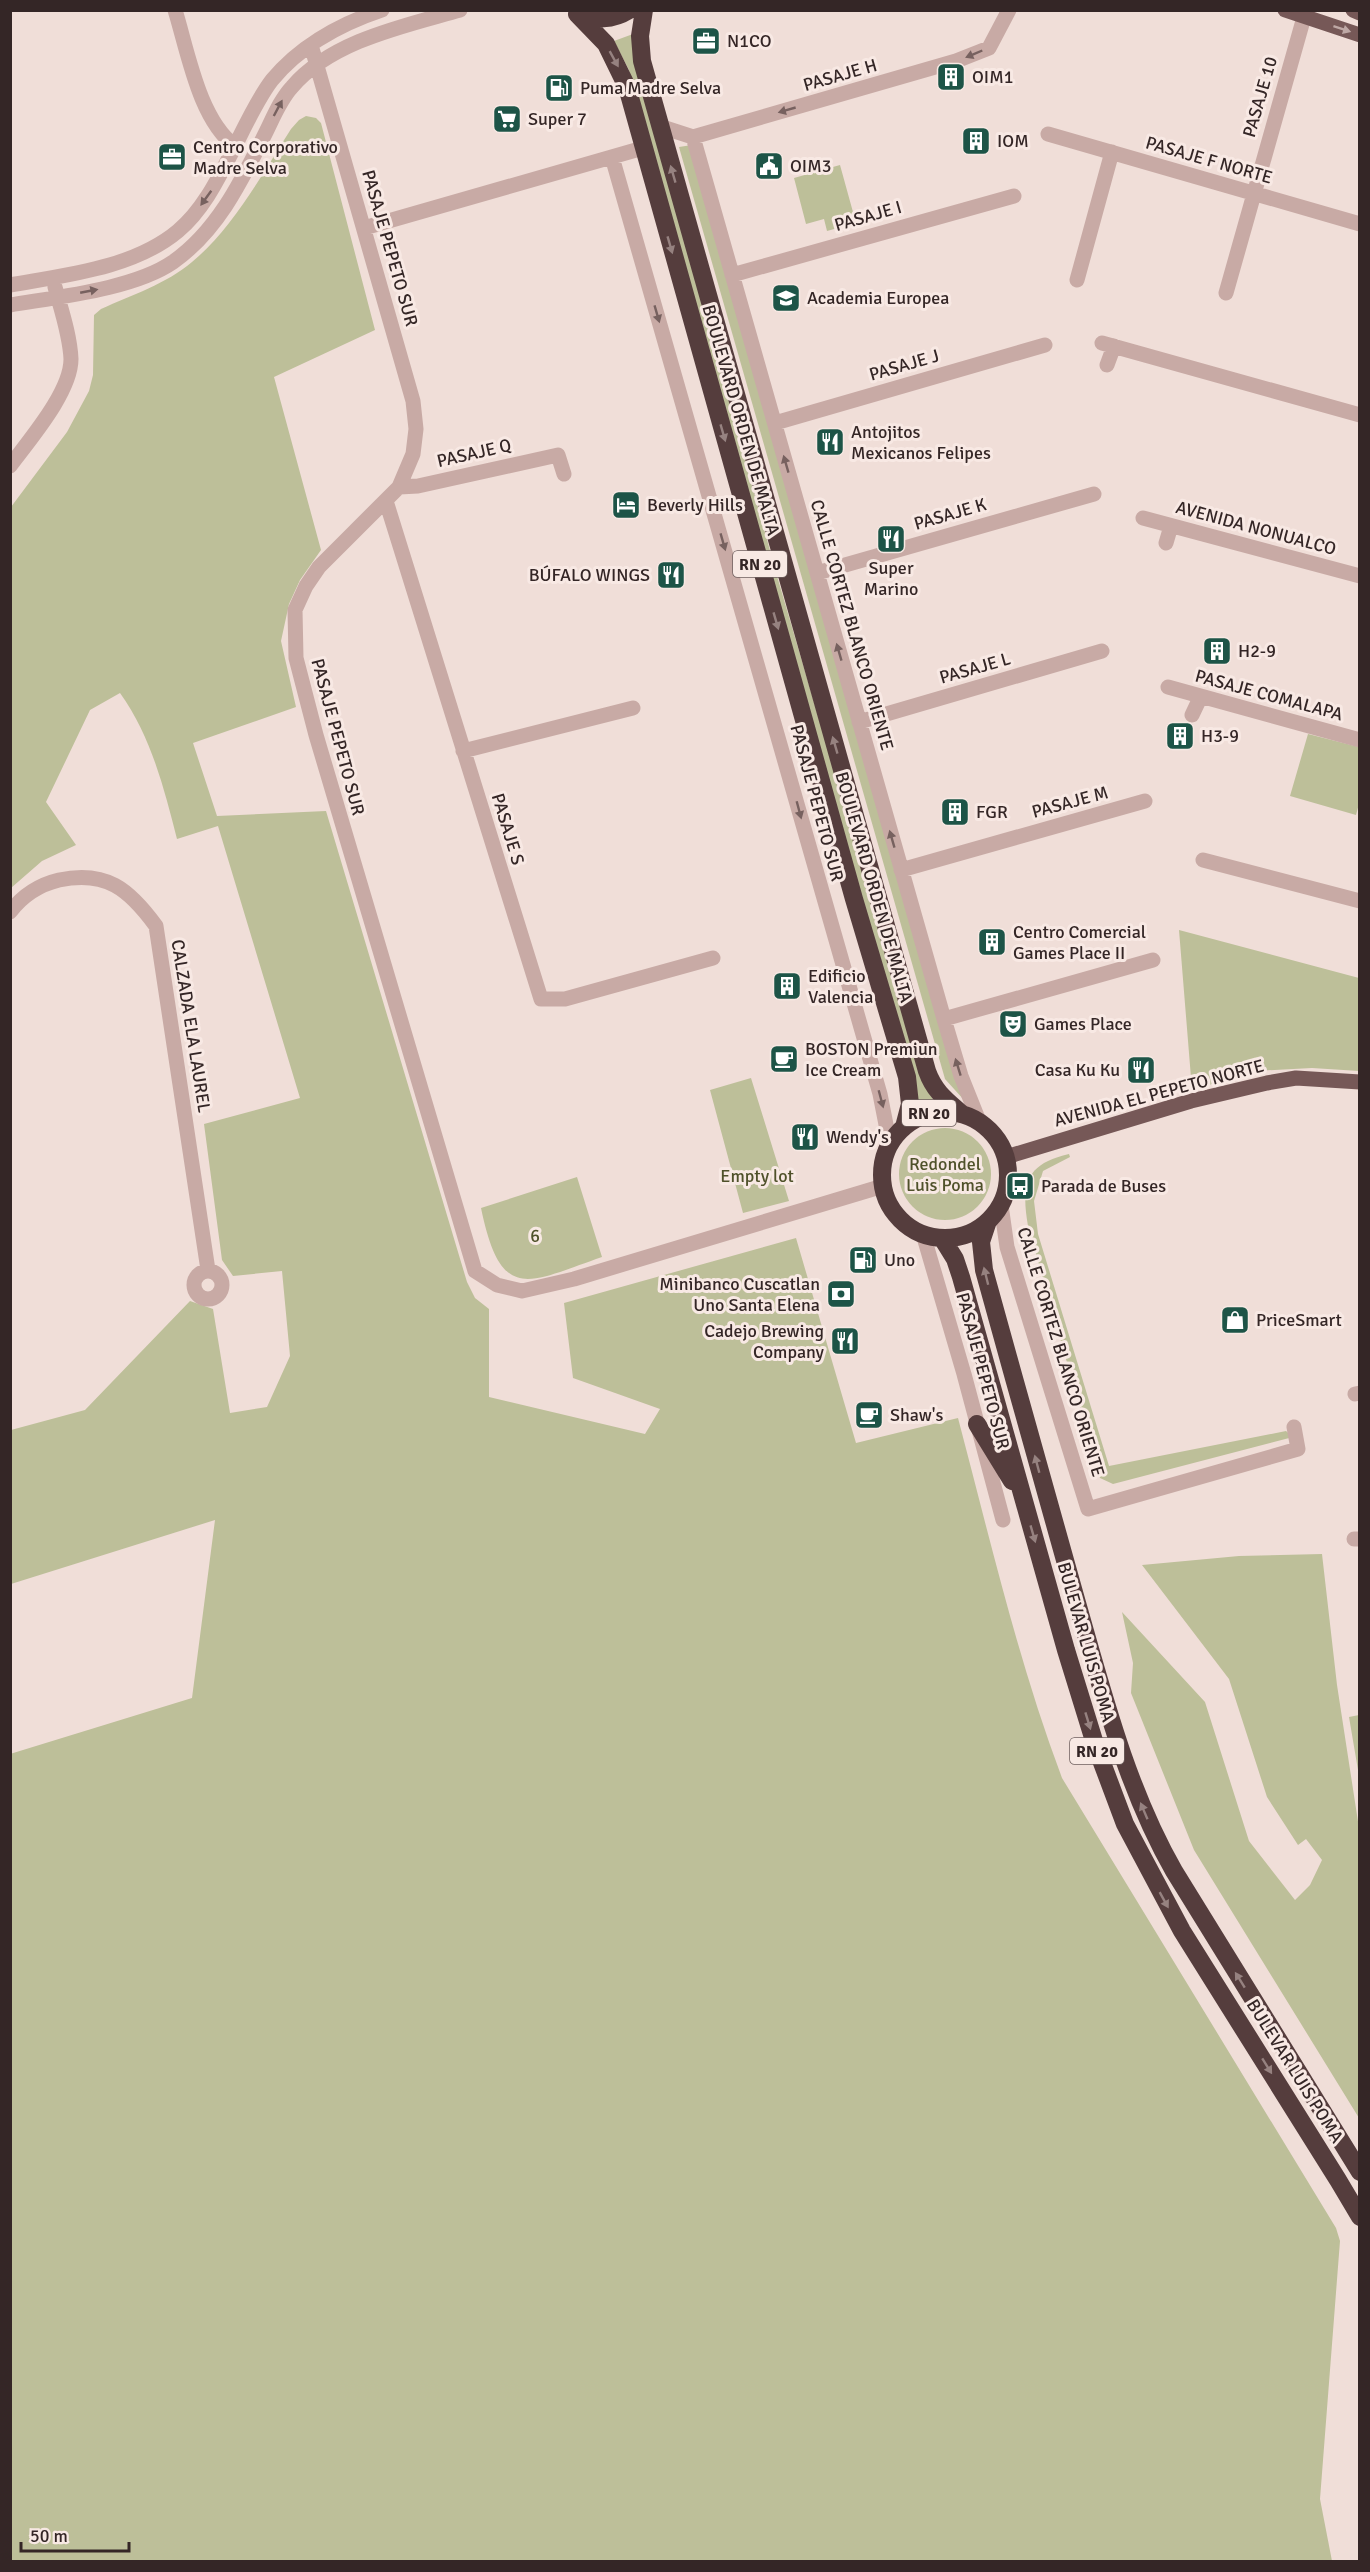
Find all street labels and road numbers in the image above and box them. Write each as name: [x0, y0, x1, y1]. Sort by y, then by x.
street label: PASAJE H: [801, 54, 879, 96]
street label: PASAJE 10: [1238, 54, 1282, 140]
street label: PASAJE F NORTE: [1143, 131, 1275, 189]
street label: PASAJE PEPETO SUR: [357, 167, 423, 329]
street label: PASAJE I: [832, 196, 904, 236]
street label: BOULEVARD ORDEN DE MALTA: [697, 302, 785, 538]
street label: PASAJE J: [866, 345, 942, 385]
street label: PASAJE Q: [435, 434, 513, 472]
street label: PASAJE K: [911, 493, 989, 535]
street label: AVENIDA NONUALCO: [1173, 496, 1339, 560]
street label: CALLE CORTEZ BLANCO ORIENTE: [806, 497, 898, 753]
road number: RN 20: [733, 551, 787, 577]
street label: PASAJE L: [937, 647, 1013, 689]
street label: PASAJE PEPETO SUR: [306, 656, 370, 818]
street label: PASAJE COMALAPA: [1193, 665, 1345, 725]
street label: PASAJE PEPETO SUR: [785, 722, 849, 884]
street label: BOULEVARD ORDEN DE MALTA: [830, 769, 918, 1005]
street label: PASAJE M: [1029, 781, 1111, 823]
street label: PASAJE S: [487, 791, 529, 867]
street label: CALZADA ELA LAUREL: [166, 938, 216, 1114]
street label: AVENIDA EL PEPETO NORTE: [1052, 1054, 1266, 1132]
road number: RN 20: [902, 1100, 956, 1126]
street label: CALLE CORTEZ BLANCO ORIENTE: [1012, 1224, 1110, 1480]
street label: PASAJE PEPETO SUR: [951, 1290, 1015, 1452]
street label: BULEVAR LUIS POMA: [1053, 1560, 1119, 1724]
road number: RN 20: [1070, 1738, 1124, 1764]
street label: BULEVAR LUIS POMA: [1242, 1995, 1348, 2147]

